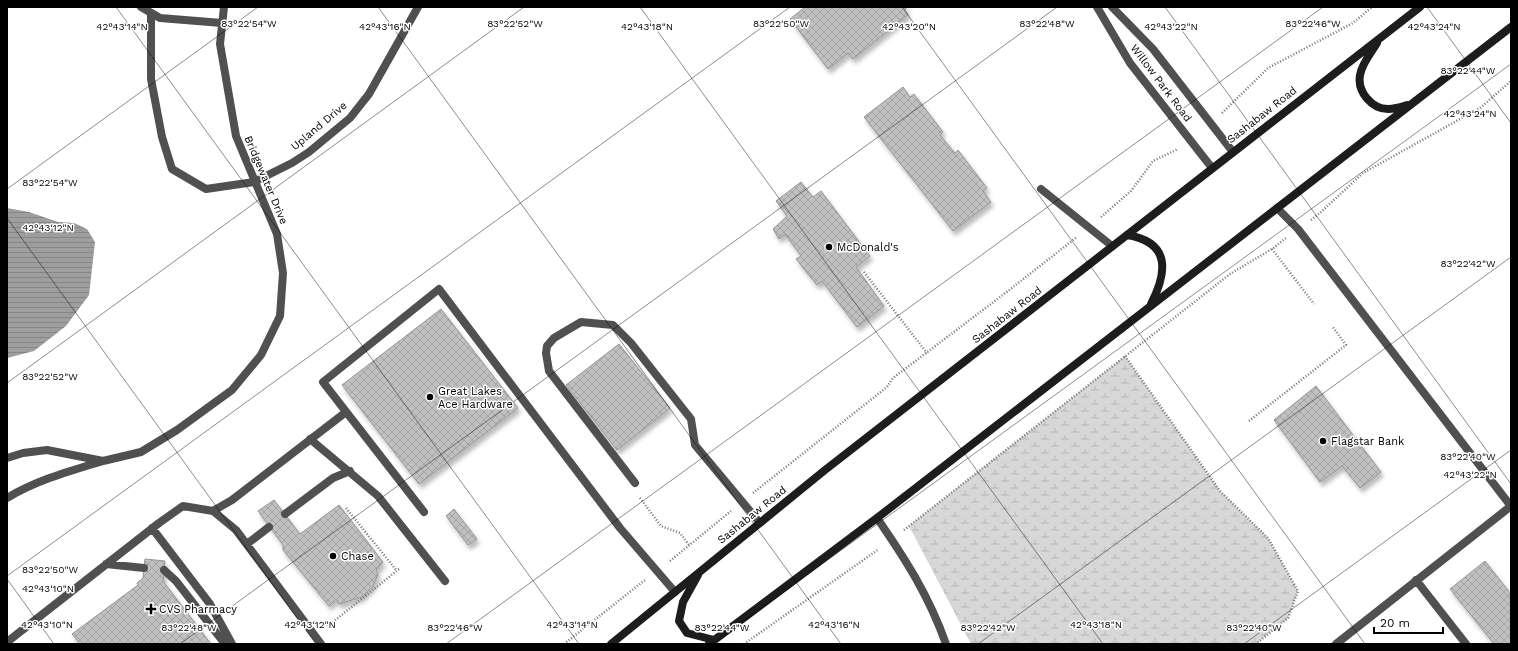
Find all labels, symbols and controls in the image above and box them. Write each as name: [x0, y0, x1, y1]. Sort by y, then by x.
text: 83°22'54"W: [221, 18, 277, 29]
text: 83°22'52"W: [487, 18, 543, 29]
text: 83°22'50"W: [753, 18, 809, 29]
text: 83°22'48"W: [1019, 18, 1075, 29]
text: 83°22'46"W: [1285, 18, 1341, 29]
text: 42°43'14"N: [96, 21, 148, 32]
text: 42°43'16"N: [359, 21, 411, 32]
text: 42°43'18"N: [621, 21, 673, 32]
text: 42°43'20"N: [882, 21, 936, 32]
text: 42°43'22"N: [1144, 21, 1198, 32]
text: 42°43'24"N: [1407, 21, 1461, 32]
street label: Willow Park Road: [1128, 42, 1194, 124]
text: 83°22'44"W: [1441, 65, 1496, 76]
street label: Sashabaw Road: [1225, 84, 1299, 146]
street label: Upland Drive: [288, 99, 350, 153]
text: 42°43'24"N: [1443, 108, 1497, 119]
street label: Bridgewater Drive: [241, 134, 291, 226]
text: 83°22'54"W: [22, 177, 78, 188]
text: 42°43'12"N: [22, 222, 74, 233]
place label: McDonald's: [837, 241, 899, 254]
marker: McDonald's: [824, 242, 834, 252]
text: 83°22'42"W: [1440, 258, 1496, 269]
street label: Sashabaw Road: [970, 284, 1044, 346]
text: 83°22'52"W: [22, 371, 78, 382]
place label: Great Lakes Ace Hardware: [438, 385, 513, 411]
marker: Great Lakes Ace Hardware: [425, 392, 435, 402]
place label: Flagstar Bank: [1331, 435, 1404, 448]
marker: Flagstar Bank: [1318, 436, 1328, 446]
text: 83°22'40"W: [1440, 451, 1496, 462]
text: 42°43'22"N: [1443, 469, 1497, 480]
street label: Sashabaw Road: [715, 483, 789, 547]
place label: Chase: [341, 550, 374, 563]
marker: Chase: [328, 551, 338, 561]
text: 83°22'50"W: [22, 564, 78, 575]
text: 42°43'10"N: [22, 583, 74, 594]
place label: CVS Pharmacy: [159, 603, 237, 616]
marker: CVS Pharmacy: [146, 604, 156, 614]
scale bar: [1374, 609, 1443, 635]
text: 20 m: [1380, 616, 1410, 630]
text: 42°43'10"N: [21, 619, 73, 630]
text: 42°43'12"N: [284, 619, 336, 630]
text: 42°43'14"N: [546, 619, 598, 630]
text: 42°43'16"N: [808, 619, 860, 630]
text: 42°43'18"N: [1070, 619, 1122, 630]
text: 83°22'48"W: [161, 622, 217, 633]
text: 83°22'46"W: [427, 622, 483, 633]
text: 83°22'44"W: [695, 622, 750, 633]
text: 83°22'42"W: [960, 622, 1016, 633]
text: 83°22'40"W: [1226, 622, 1282, 633]

